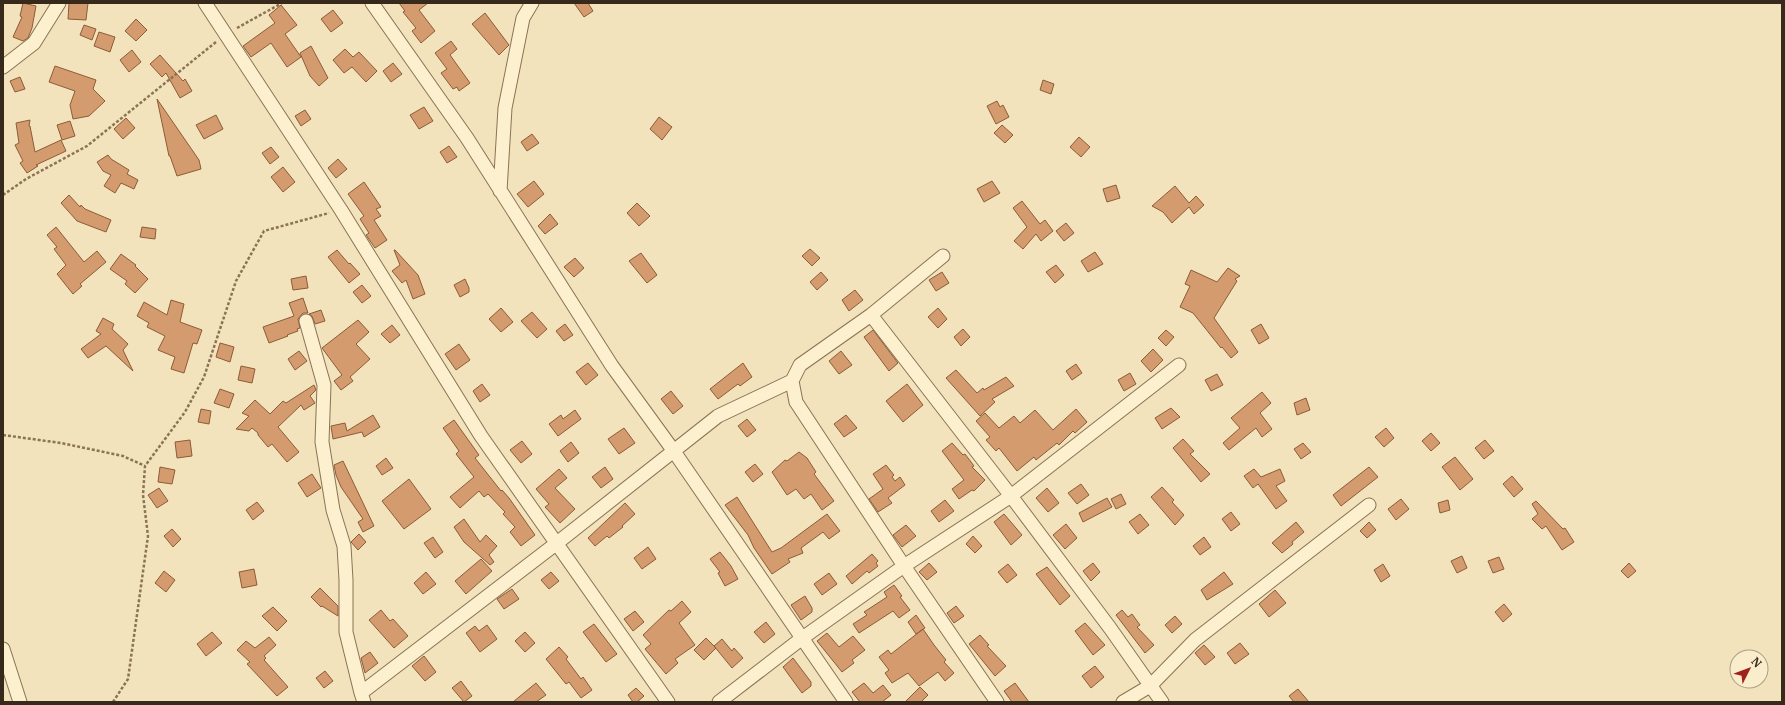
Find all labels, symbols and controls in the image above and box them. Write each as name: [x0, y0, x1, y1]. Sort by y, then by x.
north arrow: [1729, 649, 1769, 689]
text: N: [1748, 654, 1765, 670]

